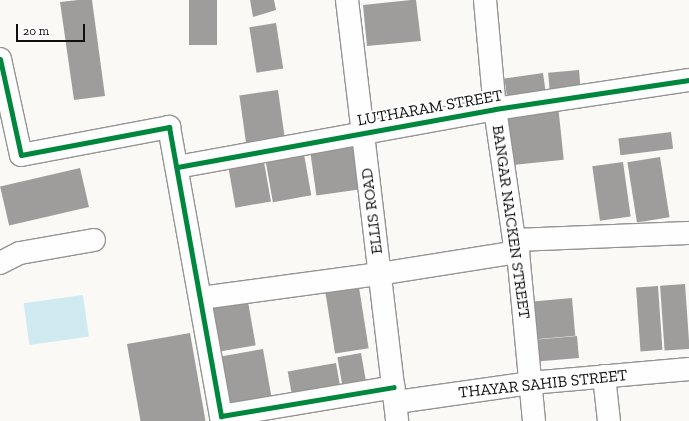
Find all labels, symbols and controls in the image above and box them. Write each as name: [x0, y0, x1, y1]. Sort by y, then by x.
scale bar: [18, 16, 87, 42]
text: 20 m: [23, 24, 49, 38]
street label: LUTHARAM STREET: [356, 86, 504, 130]
street label: BANGAR NAICKEN STREET: [488, 124, 534, 320]
street label: ELLIS ROAD: [357, 167, 387, 255]
street label: THAYAR SAHIB STREET: [458, 366, 628, 402]

